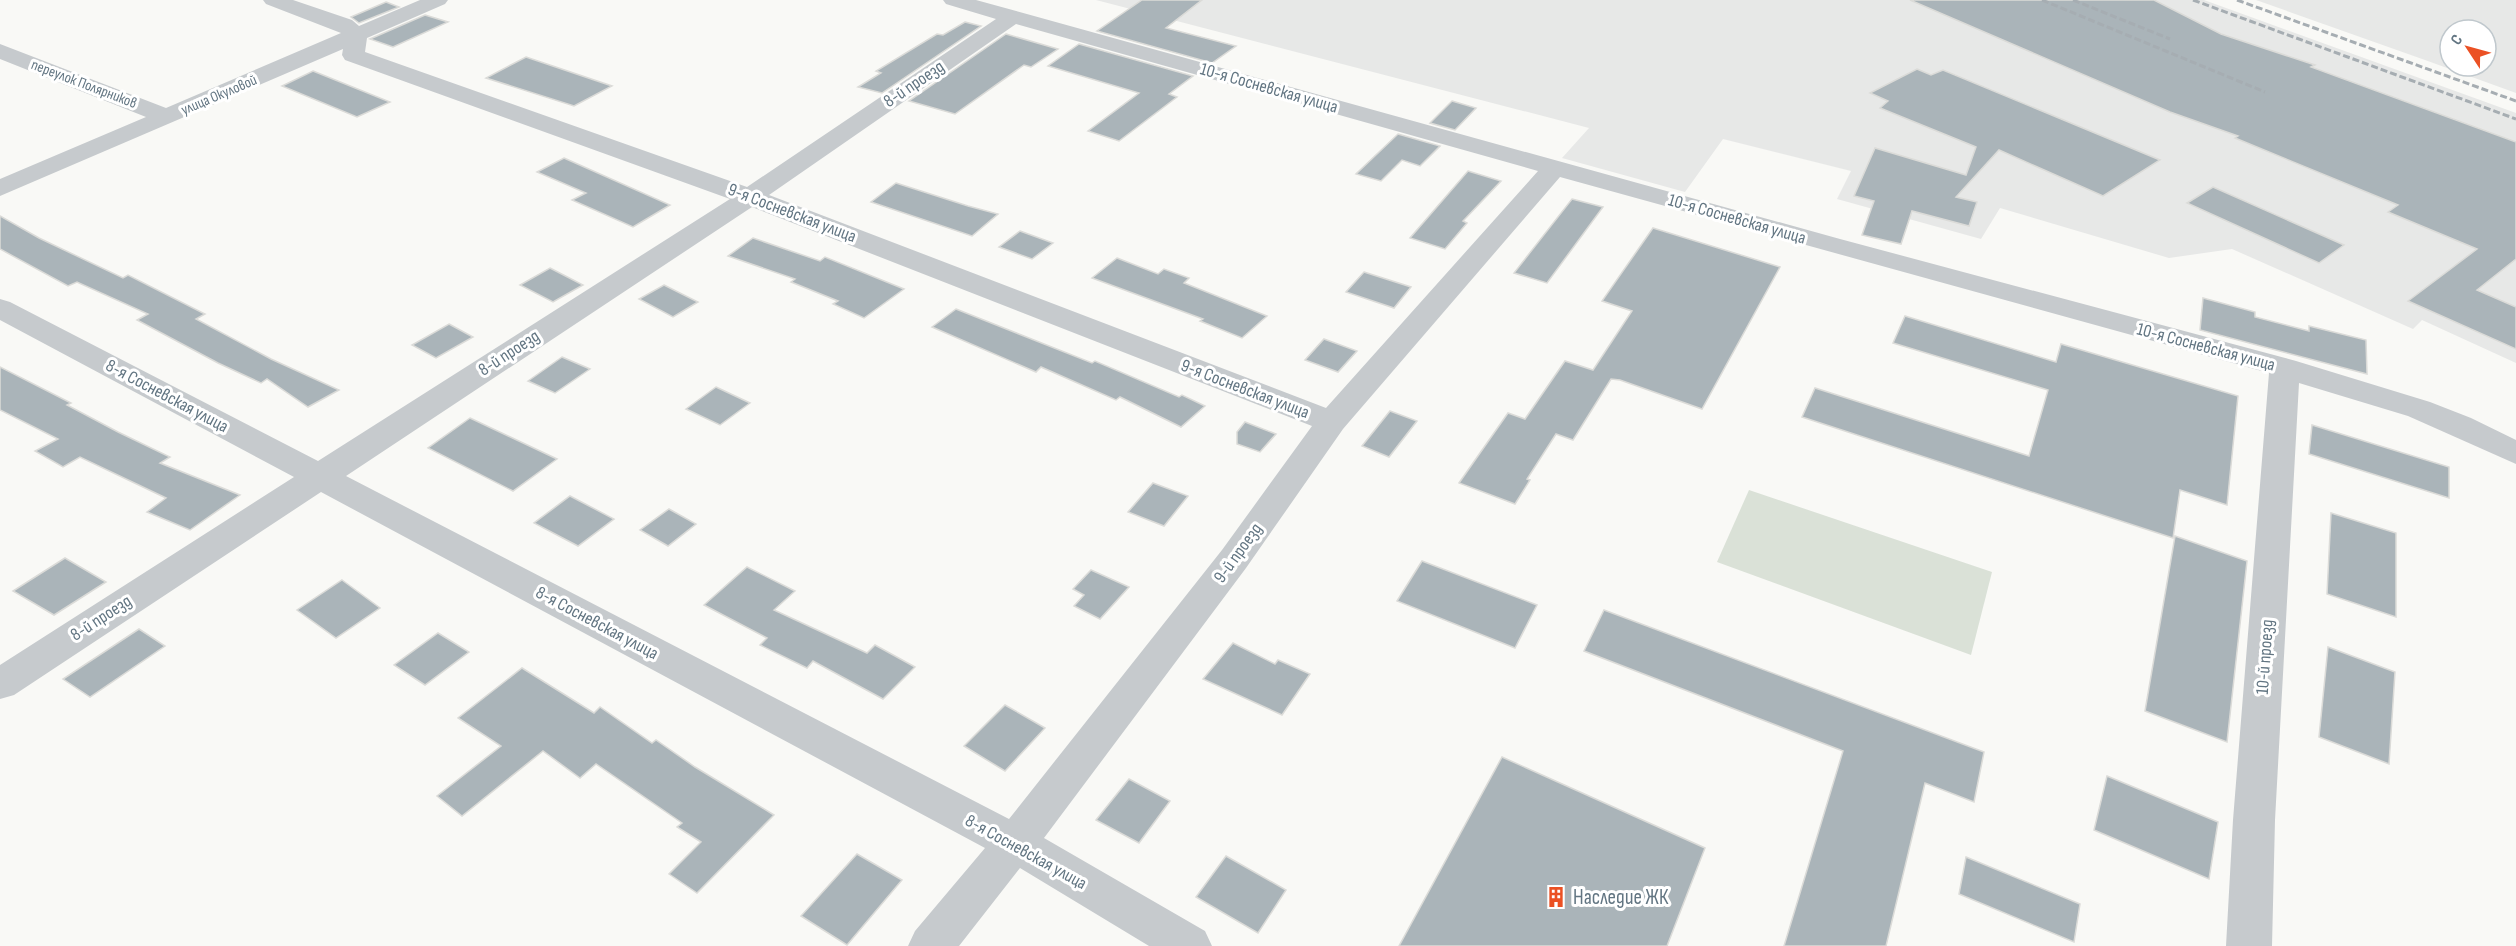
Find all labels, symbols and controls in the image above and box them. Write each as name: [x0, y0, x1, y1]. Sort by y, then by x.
north arrow: [2438, 18, 2498, 78]
text: С: [2447, 31, 2467, 49]
street label: переулок Полярников: [28, 55, 140, 113]
street label: 8-й проезд: [880, 56, 948, 112]
street label: 10-я Сосневская улица: [1198, 58, 1340, 118]
street label: улица Окуловой: [178, 70, 260, 120]
street label: 9-я Сосневская улица: [725, 179, 859, 247]
street label: 10-я Сосневская улица: [1666, 189, 1808, 249]
street label: 10-я Сосневская улица: [2135, 318, 2277, 376]
street label: 8-й проезд: [474, 325, 544, 381]
street label: 8-я Сосневская улица: [102, 355, 232, 437]
street label: 9-я Сосневская улица: [1178, 355, 1312, 423]
street label: 9-й проезд: [1209, 519, 1267, 587]
street label: 8-я Сосневская улица: [532, 582, 662, 664]
street label: 8-й проезд: [66, 590, 136, 646]
street label: 10-й проезд: [2252, 619, 2278, 695]
street label: 8-я Сосневская улица: [962, 810, 1090, 894]
building icon: Наследие ЖК: [1544, 885, 1568, 909]
place label: Наследие ЖК: [1573, 885, 1669, 910]

